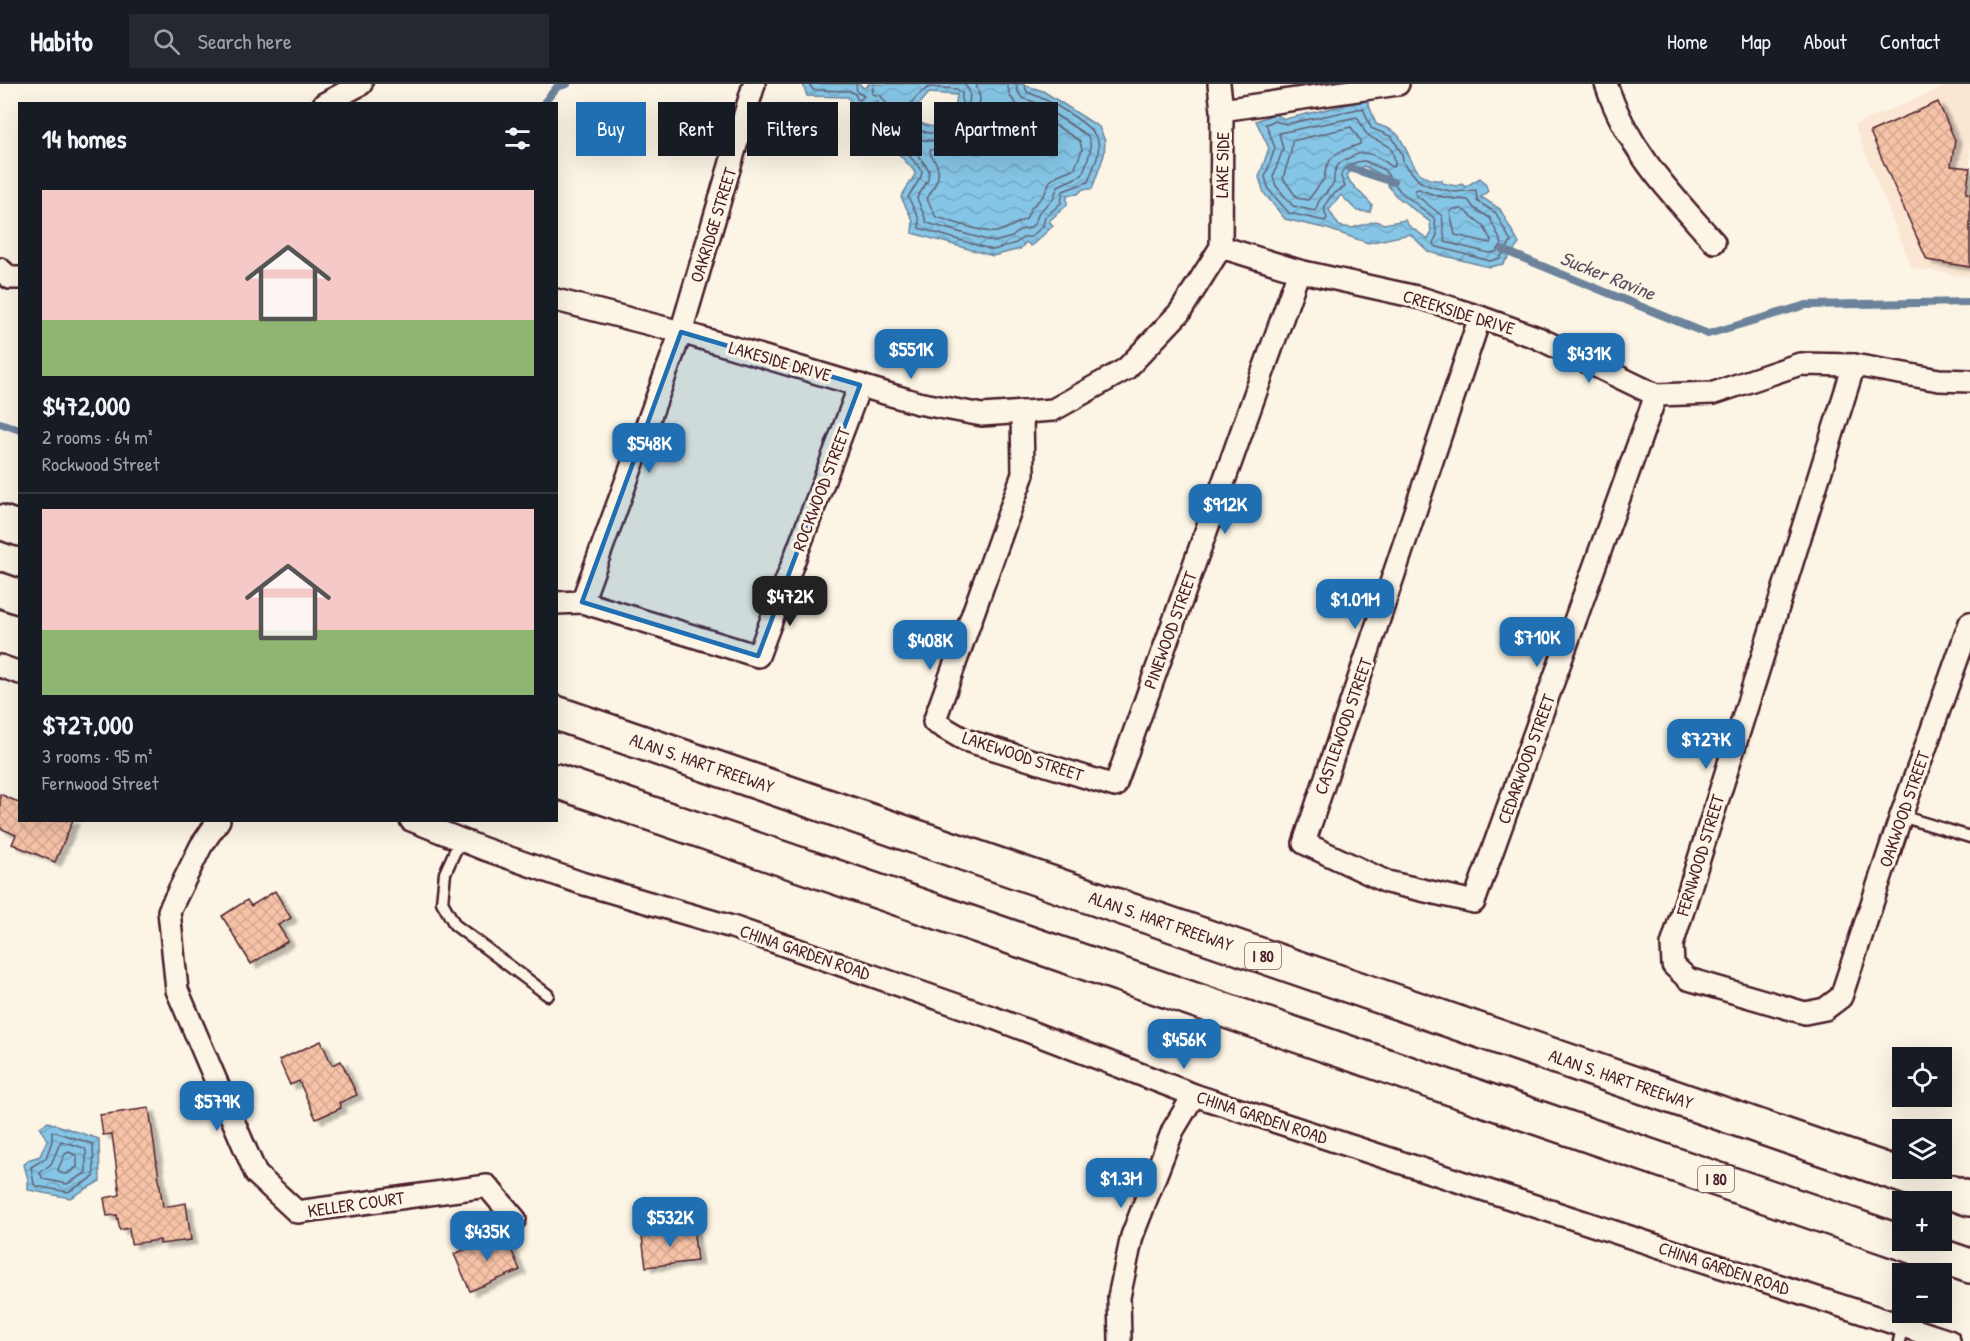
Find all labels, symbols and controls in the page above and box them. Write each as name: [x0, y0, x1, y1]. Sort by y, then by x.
search box: [129, 14, 549, 68]
text: Habito: [30, 22, 93, 60]
icon: search: [150, 25, 183, 58]
text: Search here: [198, 26, 292, 56]
text: Home: [1667, 27, 1708, 56]
text: Map: [1741, 27, 1771, 56]
text: About: [1804, 27, 1847, 56]
text: Contact: [1880, 27, 1940, 56]
chip: Buy: [576, 102, 646, 156]
chip: Rent: [658, 102, 735, 156]
chip: Filters: [747, 102, 838, 156]
chip: New: [850, 102, 922, 156]
chip: Apartment: [934, 102, 1058, 156]
text: 14 homes: [42, 121, 127, 156]
icon: filters: [501, 122, 534, 155]
street label: LAKE SIDE: [1209, 132, 1235, 198]
street label: OAKRIDGE STREET: [684, 164, 743, 286]
icon: home: [234, 229, 342, 337]
water label: Sucker Ravine: [1557, 244, 1660, 307]
street label: CREEKSIDE DRIVE: [1400, 283, 1518, 341]
pin: $551K: [869, 329, 953, 380]
pin: $431K: [1547, 333, 1631, 384]
street label: LAKESIDE DRIVE: [726, 335, 834, 387]
text: $551K: [889, 335, 933, 362]
text: $431K: [1567, 339, 1611, 366]
text: $472,000: [42, 388, 130, 423]
text: 2 rooms · 64 m²: [42, 423, 153, 450]
pin: $548K: [607, 423, 691, 474]
street label: ROCKWOOD STREET: [786, 423, 856, 554]
text: $548K: [626, 429, 672, 456]
text: Rockwood Street: [42, 450, 160, 477]
pin: $912K: [1183, 484, 1267, 535]
text: $912K: [1203, 490, 1247, 517]
icon: home: [234, 548, 342, 656]
street label: PINEWOOD STREET: [1137, 567, 1203, 692]
pin: $472K: [748, 576, 832, 627]
pin: $1.01M: [1306, 579, 1404, 630]
text: $472K: [766, 582, 814, 609]
text: $1.01M: [1330, 585, 1380, 612]
pin: $710K: [1495, 617, 1579, 668]
pin: $408K: [888, 620, 972, 671]
text: $710K: [1514, 623, 1560, 650]
text: $408K: [907, 626, 953, 653]
street label: CASTLEWOOD STREET: [1308, 654, 1378, 798]
street label: CEDARWOOD STREET: [1491, 690, 1561, 827]
text: $727,000: [42, 707, 133, 742]
pin: $727K: [1664, 719, 1748, 770]
street label: LAKEWOOD STREET: [959, 725, 1087, 788]
text: $727K: [1681, 725, 1731, 752]
street label: ALAN S. HART FREEWAY: [627, 727, 777, 799]
text: 3 rooms · 95 m²: [42, 742, 152, 769]
street label: OAKWOOD STREET: [1872, 747, 1936, 870]
text: Fernwood Street: [42, 769, 159, 796]
street label: FERNWOOD STREET: [1669, 791, 1730, 920]
street label: ALAN S. HART FREEWAY: [1086, 885, 1236, 957]
street label: CHINA GARDEN ROAD: [736, 918, 874, 986]
road number: I 80: [1245, 943, 1281, 969]
pin: $456K: [1142, 1019, 1226, 1070]
text: $456K: [1162, 1025, 1206, 1052]
street label: ALAN S. HART FREEWAY: [1546, 1043, 1696, 1115]
map controls: [1892, 1047, 1952, 1323]
button: locate: [1892, 1047, 1952, 1107]
pin: $579K: [175, 1081, 259, 1132]
street label: CHINA GARDEN ROAD: [1193, 1084, 1331, 1150]
text: $579K: [194, 1087, 240, 1114]
button: layers: [1892, 1119, 1952, 1179]
pin: $1.3M: [1079, 1158, 1163, 1209]
text: $1.3M: [1100, 1164, 1142, 1191]
road number: I 80: [1698, 1166, 1734, 1192]
street label: KELLER COURT: [306, 1185, 407, 1223]
button: +: [1892, 1191, 1952, 1251]
pin: $532K: [628, 1197, 712, 1248]
text: $532K: [646, 1203, 694, 1230]
pin: $435K: [445, 1211, 529, 1262]
text: $435K: [464, 1217, 510, 1244]
street label: CHINA GARDEN ROAD: [1655, 1235, 1793, 1301]
button: −: [1892, 1263, 1952, 1323]

